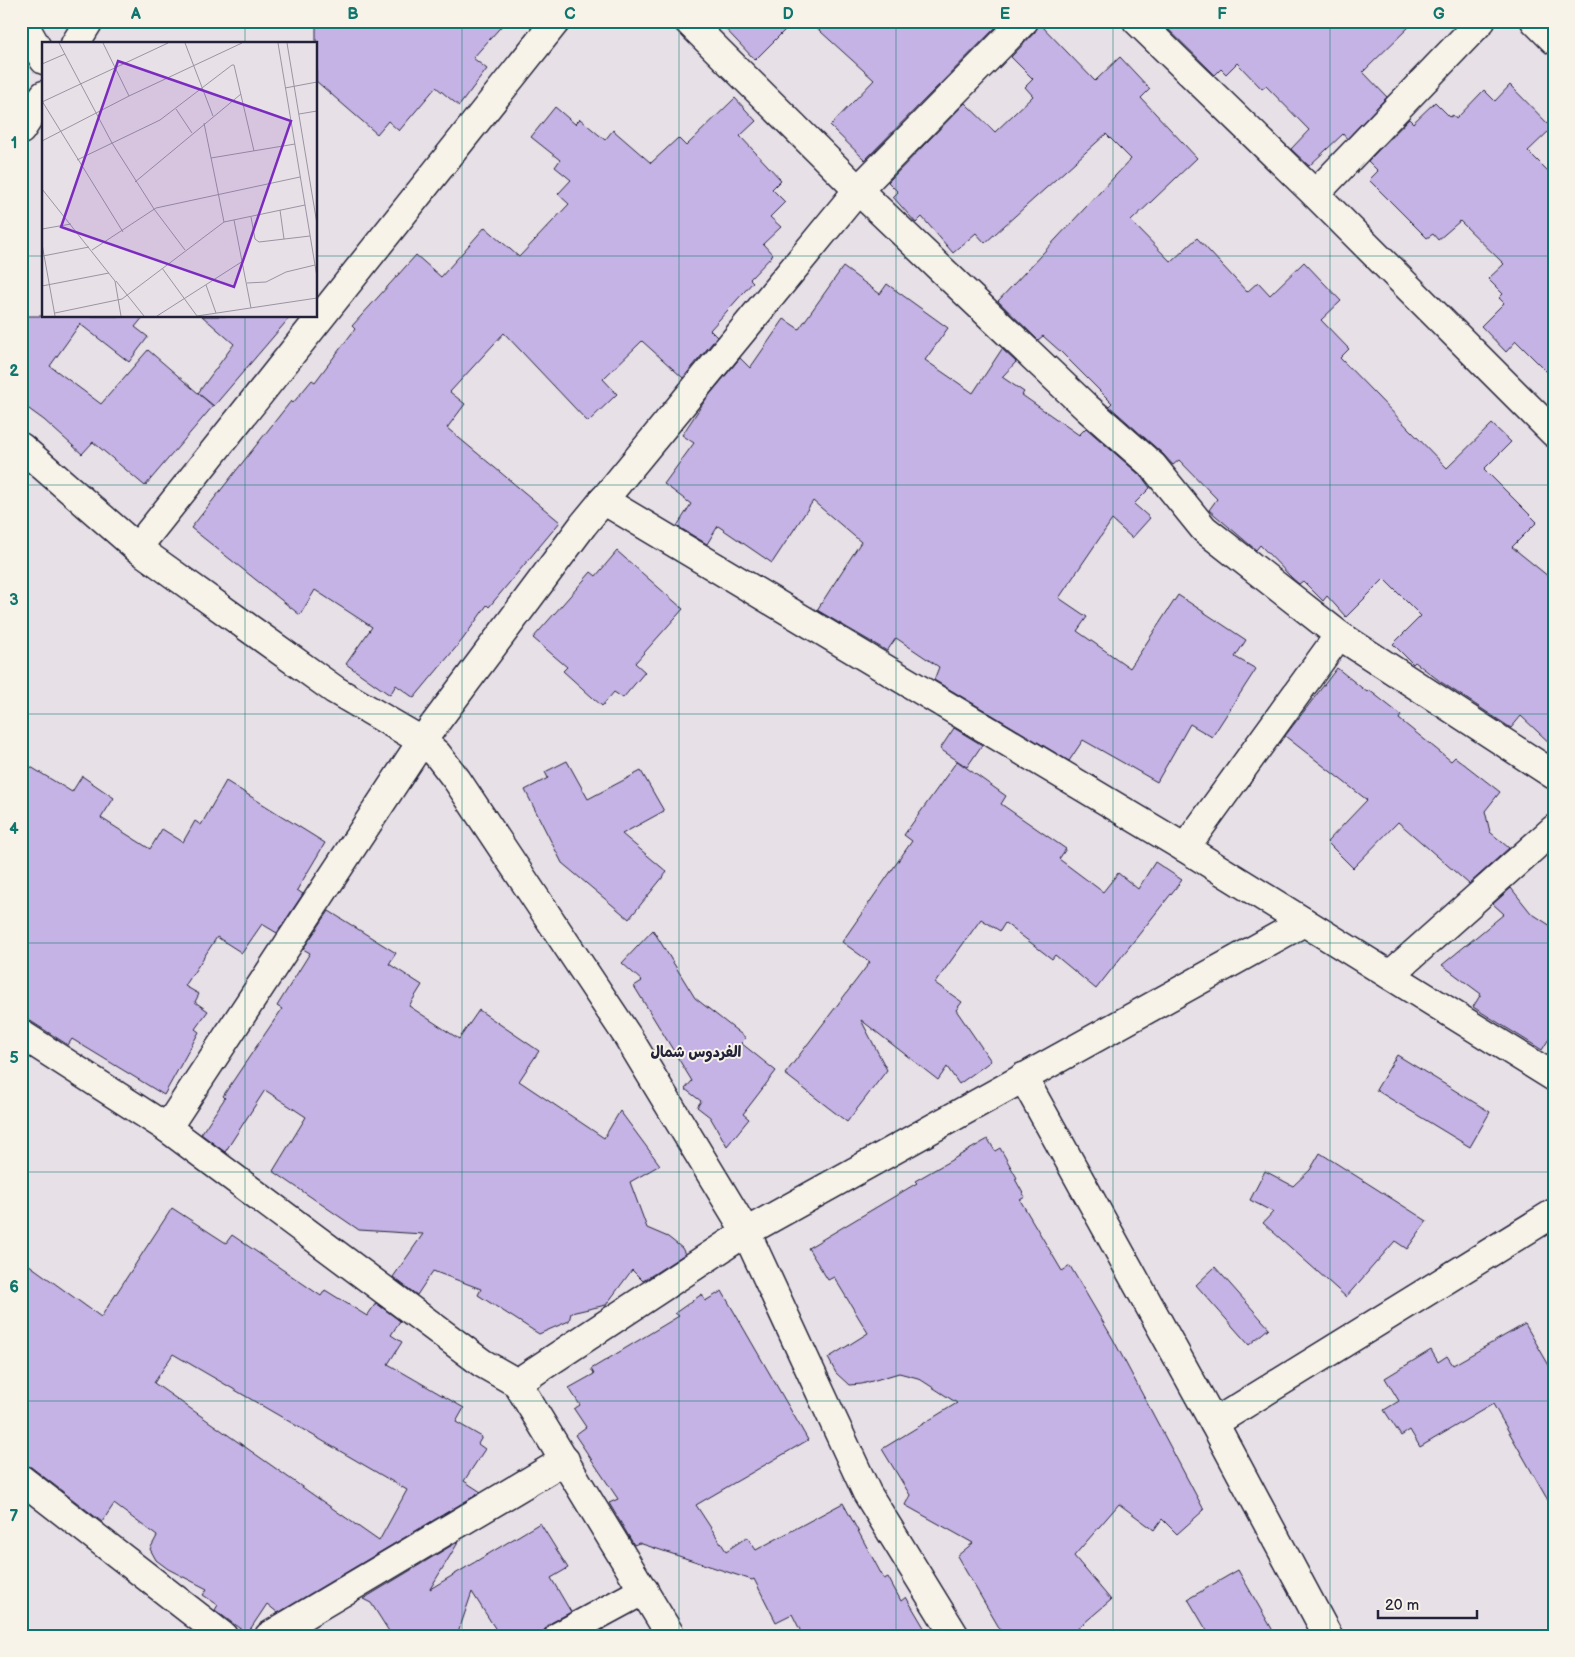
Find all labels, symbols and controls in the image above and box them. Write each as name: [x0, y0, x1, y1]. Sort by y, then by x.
text: A: [130, 5, 141, 24]
text: B: [347, 5, 359, 24]
text: C: [564, 5, 576, 24]
text: D: [782, 5, 794, 24]
text: E: [1000, 5, 1010, 24]
text: F: [1217, 5, 1227, 24]
text: G: [1433, 5, 1445, 24]
inset map: [42, 42, 318, 318]
text: 1: [11, 134, 17, 153]
text: 2: [9, 362, 19, 381]
text: 3: [9, 591, 19, 610]
text: 4: [9, 820, 19, 839]
district label: الفردوس شمال: [651, 1043, 742, 1062]
text: 5: [9, 1049, 19, 1068]
text: 6: [9, 1278, 19, 1297]
text: 7: [10, 1507, 19, 1526]
scale bar: [1378, 1587, 1476, 1619]
text: 20 m: [1385, 1596, 1419, 1615]

